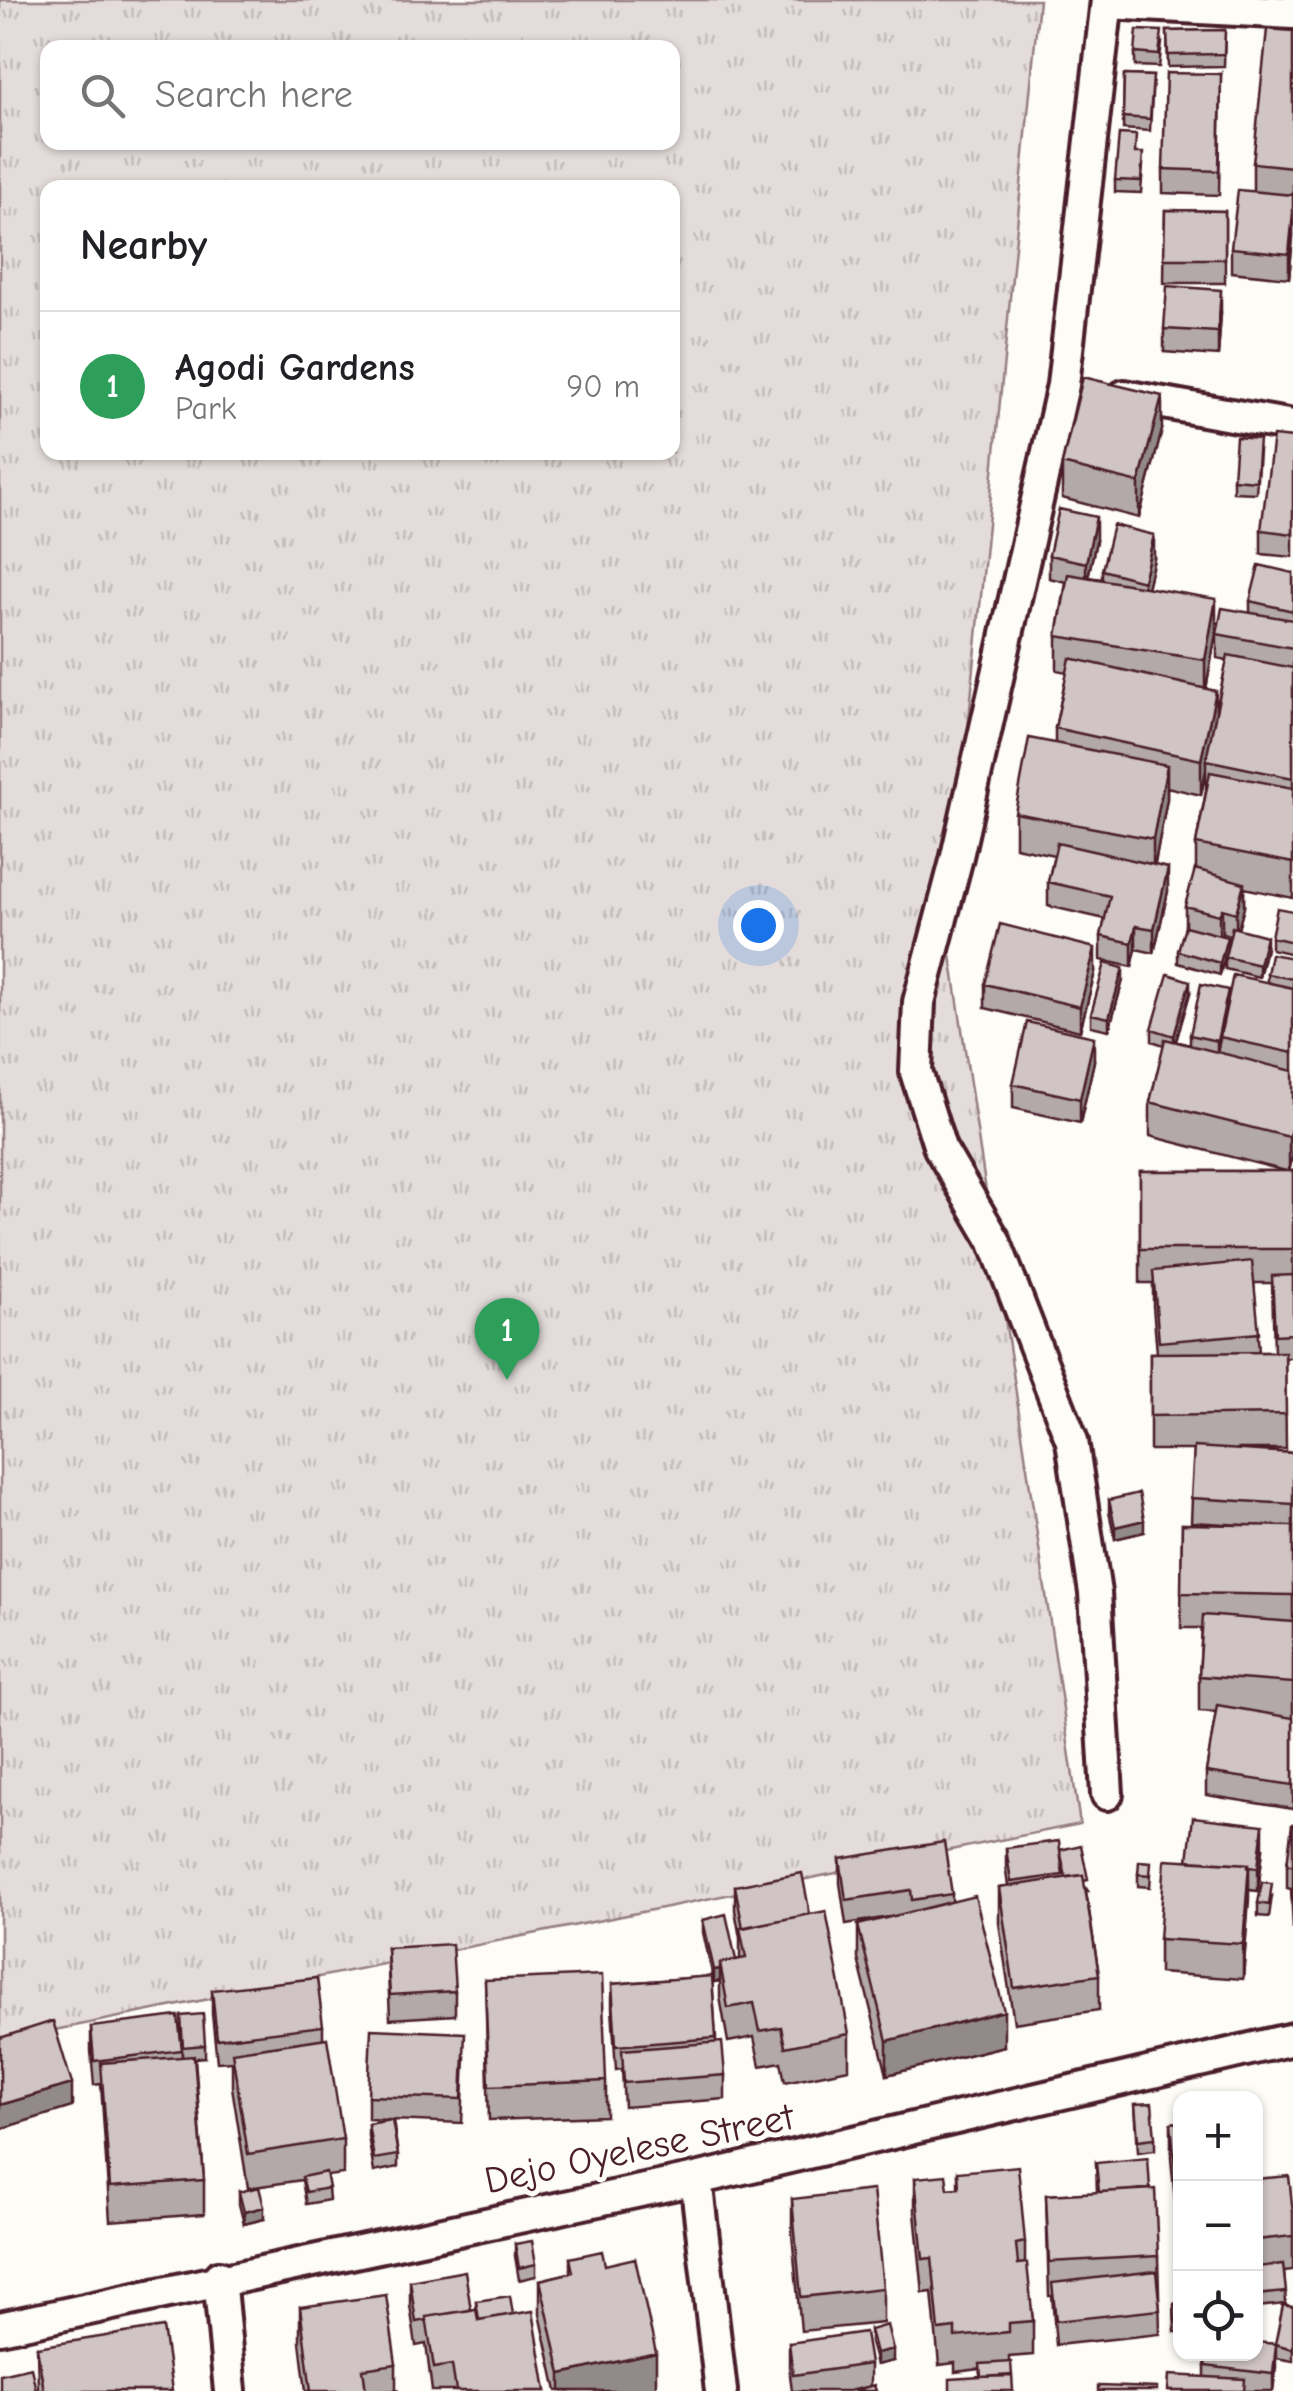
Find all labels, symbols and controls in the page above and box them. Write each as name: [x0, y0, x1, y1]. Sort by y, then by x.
search box: [40, 40, 680, 150]
icon: search: [75, 68, 130, 123]
text: Search here: [155, 73, 353, 117]
text: Nearby: [80, 221, 207, 270]
text: Agodi Gardens: [175, 346, 415, 390]
text: 1: [106, 368, 119, 405]
text: 90 m: [566, 368, 640, 405]
text: Park: [175, 390, 236, 427]
your location: [733, 900, 784, 951]
pin: 1: [474, 1298, 540, 1380]
map controls: [1173, 2091, 1263, 2361]
button: +: [1173, 2091, 1263, 2181]
street label: Dejo Oyelese Street: [481, 2095, 799, 2203]
button: −: [1173, 2181, 1263, 2271]
button: locate: [1173, 2271, 1263, 2361]

